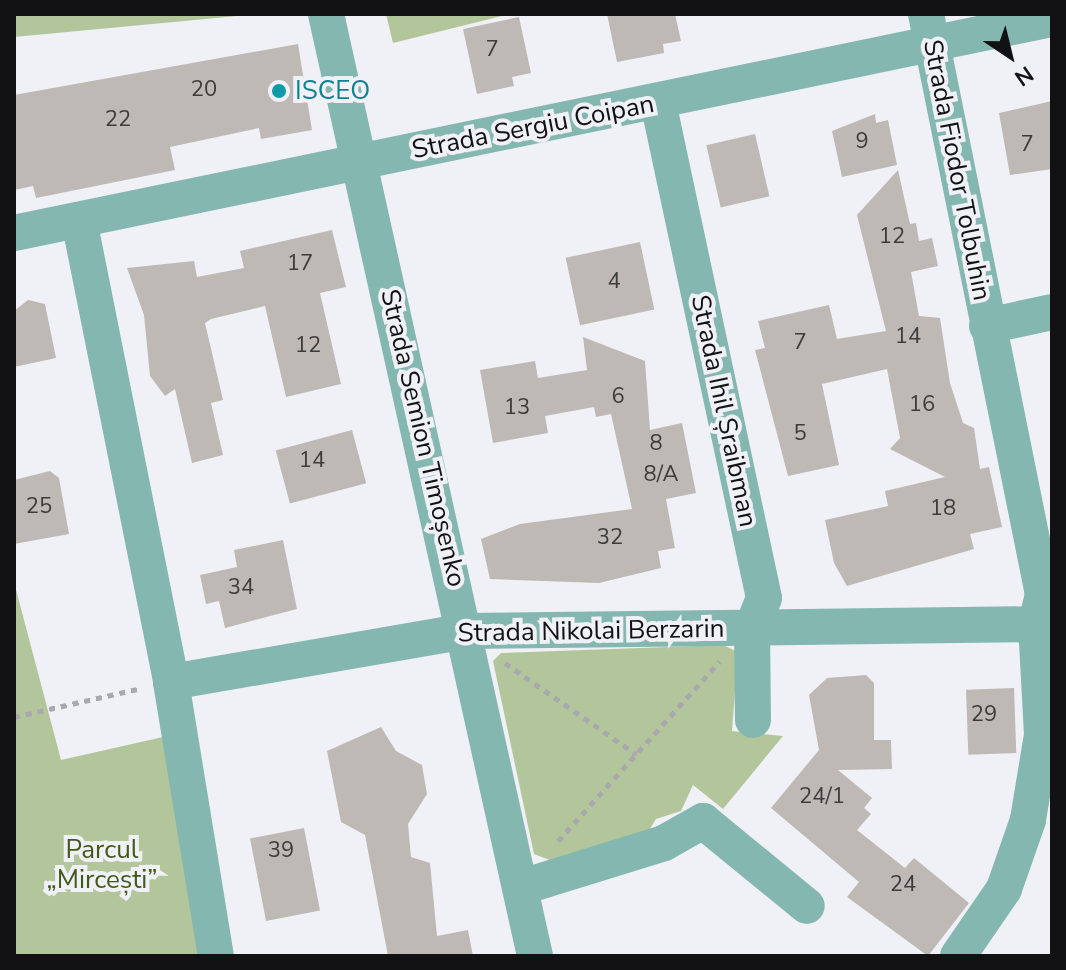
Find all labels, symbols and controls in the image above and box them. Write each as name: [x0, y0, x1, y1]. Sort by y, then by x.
north arrow: [970, 16, 1050, 96]
house number: 7: [485, 37, 499, 63]
street label: Strada Fiodor Tolbuhin: [916, 37, 998, 303]
text: N: [1008, 59, 1039, 93]
place label: ISCEO: [295, 75, 370, 107]
house number: 20: [191, 77, 217, 103]
marker: ISCEO: [270, 82, 288, 100]
street label: Strada Sergiu Coipan: [409, 88, 657, 166]
house number: 22: [105, 107, 131, 133]
house number: 9: [855, 129, 869, 155]
house number: 7: [1020, 132, 1034, 158]
house number: 12: [879, 224, 905, 250]
house number: 17: [287, 251, 313, 277]
house number: 4: [607, 269, 621, 295]
street label: Strada Semion Timoșenko: [374, 286, 472, 590]
street label: Strada Ihil Șraibman: [684, 292, 764, 530]
house number: 14: [895, 324, 921, 350]
house number: 7: [793, 330, 807, 356]
house number: 12: [295, 333, 321, 359]
house number: 6: [611, 384, 625, 410]
house number: 16: [909, 392, 935, 418]
house number: 13: [504, 395, 530, 421]
house number: 5: [793, 421, 807, 447]
house number: 8: [649, 431, 663, 457]
house number: 14: [299, 448, 325, 474]
house number: 8/A: [643, 462, 679, 488]
house number: 25: [26, 494, 52, 520]
house number: 18: [930, 496, 956, 522]
house number: 32: [597, 525, 623, 551]
house number: 34: [228, 575, 254, 601]
street label: Strada Nikolai Berzarin: [457, 613, 725, 649]
house number: 29: [971, 702, 997, 728]
house number: 24/1: [799, 784, 845, 810]
park label: Parcul „Mircești”: [46, 834, 158, 896]
house number: 39: [268, 838, 294, 864]
house number: 24: [890, 872, 916, 898]

